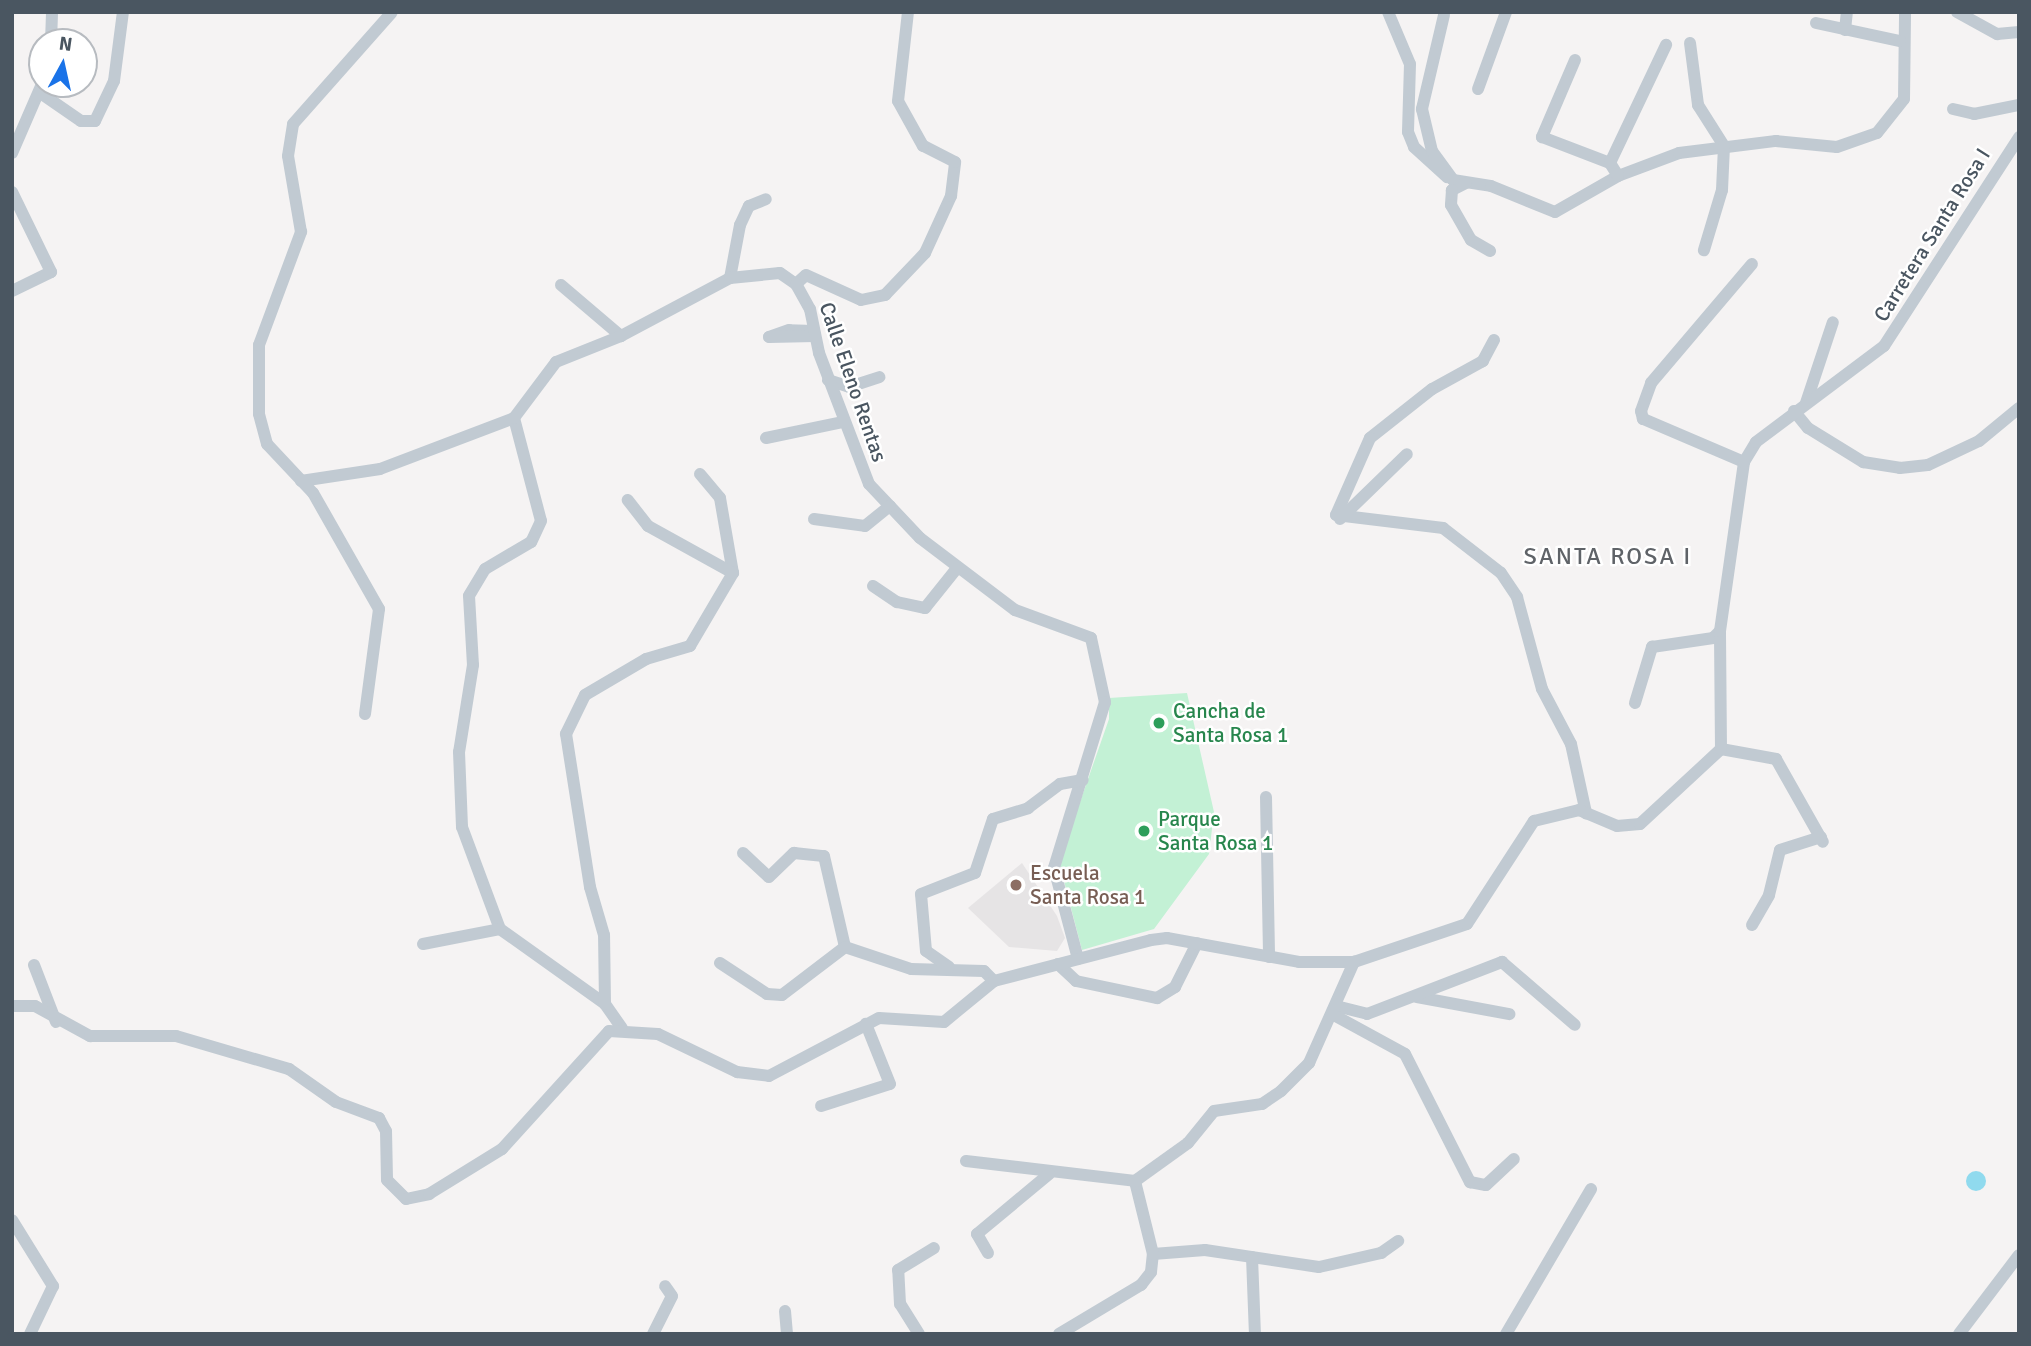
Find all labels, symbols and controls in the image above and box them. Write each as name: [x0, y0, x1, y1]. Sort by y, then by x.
north arrow: [28, 28, 98, 98]
text: N: [57, 31, 74, 57]
street label: Carretera Santa Rosa I: [1868, 144, 1996, 326]
street label: Calle Eleno Rentas: [814, 299, 892, 465]
district label: SANTA ROSA I: [1525, 543, 1691, 571]
place label: Cancha de Santa Rosa 1: [1173, 698, 1288, 748]
marker: Cancha de Santa Rosa 1: [1151, 715, 1167, 731]
place label: Parque Santa Rosa 1: [1158, 806, 1273, 856]
marker: Parque Santa Rosa 1: [1136, 823, 1152, 839]
place label: Escuela Santa Rosa 1: [1030, 860, 1145, 910]
marker: Escuela Santa Rosa 1: [1008, 877, 1024, 893]

